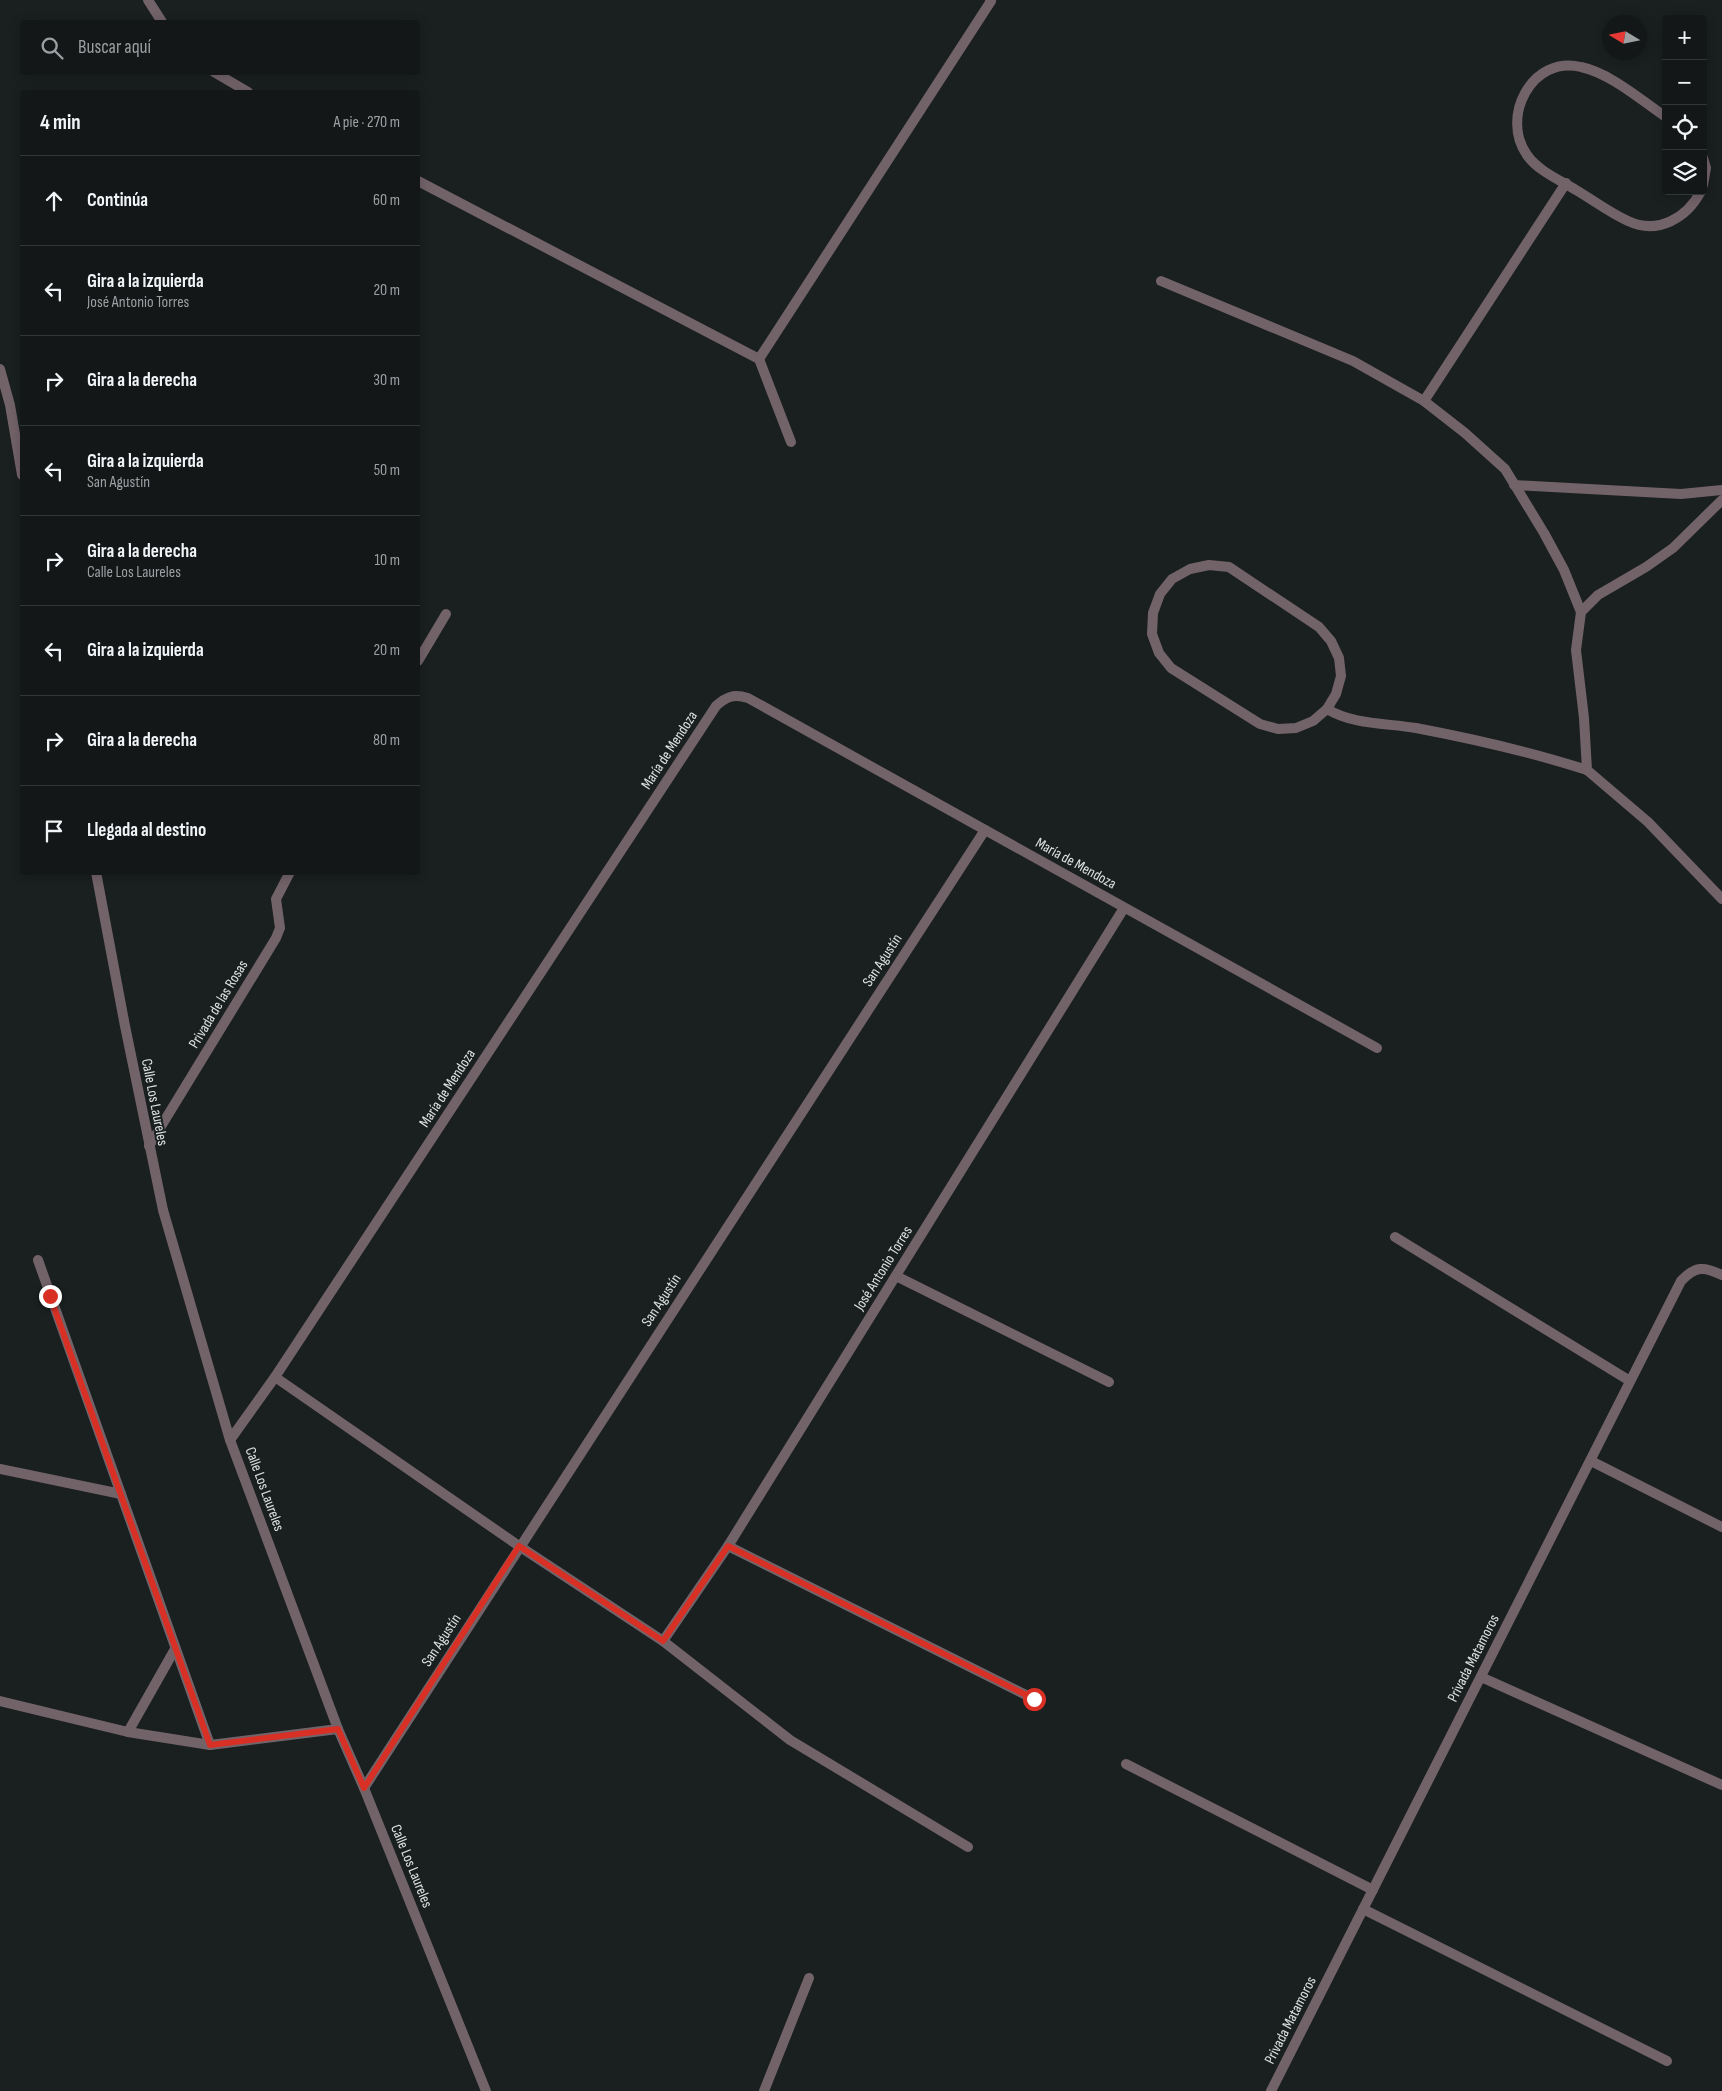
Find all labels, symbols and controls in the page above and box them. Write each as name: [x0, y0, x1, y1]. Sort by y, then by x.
north arrow: [1602, 15, 1647, 60]
map controls: [1662, 15, 1707, 195]
button: +: [1662, 15, 1707, 60]
search box: [20, 20, 420, 75]
icon: search: [38, 34, 66, 62]
text: Buscar aquí: [78, 36, 151, 59]
button: −: [1662, 60, 1707, 105]
button: locate: [1662, 105, 1707, 150]
text: 4 min: [40, 110, 81, 135]
text: A pie · 270 m: [333, 113, 400, 132]
button: layers: [1662, 150, 1707, 195]
icon: ahead: [40, 187, 68, 215]
text: Continúa: [87, 189, 148, 212]
text: 60 m: [373, 191, 400, 210]
text: Gira a la izquierda: [87, 270, 204, 293]
icon: left: [40, 277, 68, 305]
text: 20 m: [373, 281, 400, 300]
text: José Antonio Torres: [87, 293, 189, 312]
icon: right: [40, 367, 68, 395]
text: Gira a la derecha: [87, 369, 197, 392]
text: 30 m: [373, 371, 400, 390]
text: Gira a la izquierda: [87, 450, 204, 473]
icon: left: [40, 457, 68, 485]
text: 50 m: [374, 461, 400, 480]
text: San Agustín: [87, 473, 150, 492]
text: Gira a la derecha: [87, 540, 197, 563]
icon: right: [40, 547, 68, 575]
text: 10 m: [374, 551, 400, 570]
text: Calle Los Laureles: [87, 563, 181, 582]
icon: left: [40, 637, 68, 665]
text: Gira a la izquierda: [87, 639, 204, 662]
text: 20 m: [373, 641, 400, 660]
street label: María de Mendoza: [637, 707, 702, 793]
icon: right: [40, 727, 68, 755]
text: Gira a la derecha: [87, 729, 197, 752]
text: 80 m: [373, 731, 400, 750]
icon: arrive: [40, 817, 68, 845]
text: Llegada al destino: [87, 819, 206, 842]
street label: María de Mendoza: [1032, 833, 1120, 894]
street label: San Agustín: [858, 930, 906, 990]
street label: Privada de las Rosas: [185, 957, 252, 1052]
street label: María de Mendoza: [415, 1045, 480, 1131]
street label: Calle Los Laureles: [137, 1057, 172, 1147]
street label: José Antonio Torres: [849, 1223, 917, 1315]
street label: San Agustín: [637, 1270, 685, 1330]
route end: [39, 1285, 62, 1308]
street label: Calle Los Laureles: [241, 1445, 289, 1534]
street label: San Agustín: [417, 1610, 465, 1670]
street label: Privada Matamoros: [1443, 1611, 1504, 1705]
route start: [1023, 1688, 1046, 1711]
street label: Calle Los Laureles: [386, 1822, 437, 1911]
street label: Privada Matamoros: [1260, 1973, 1321, 2067]

